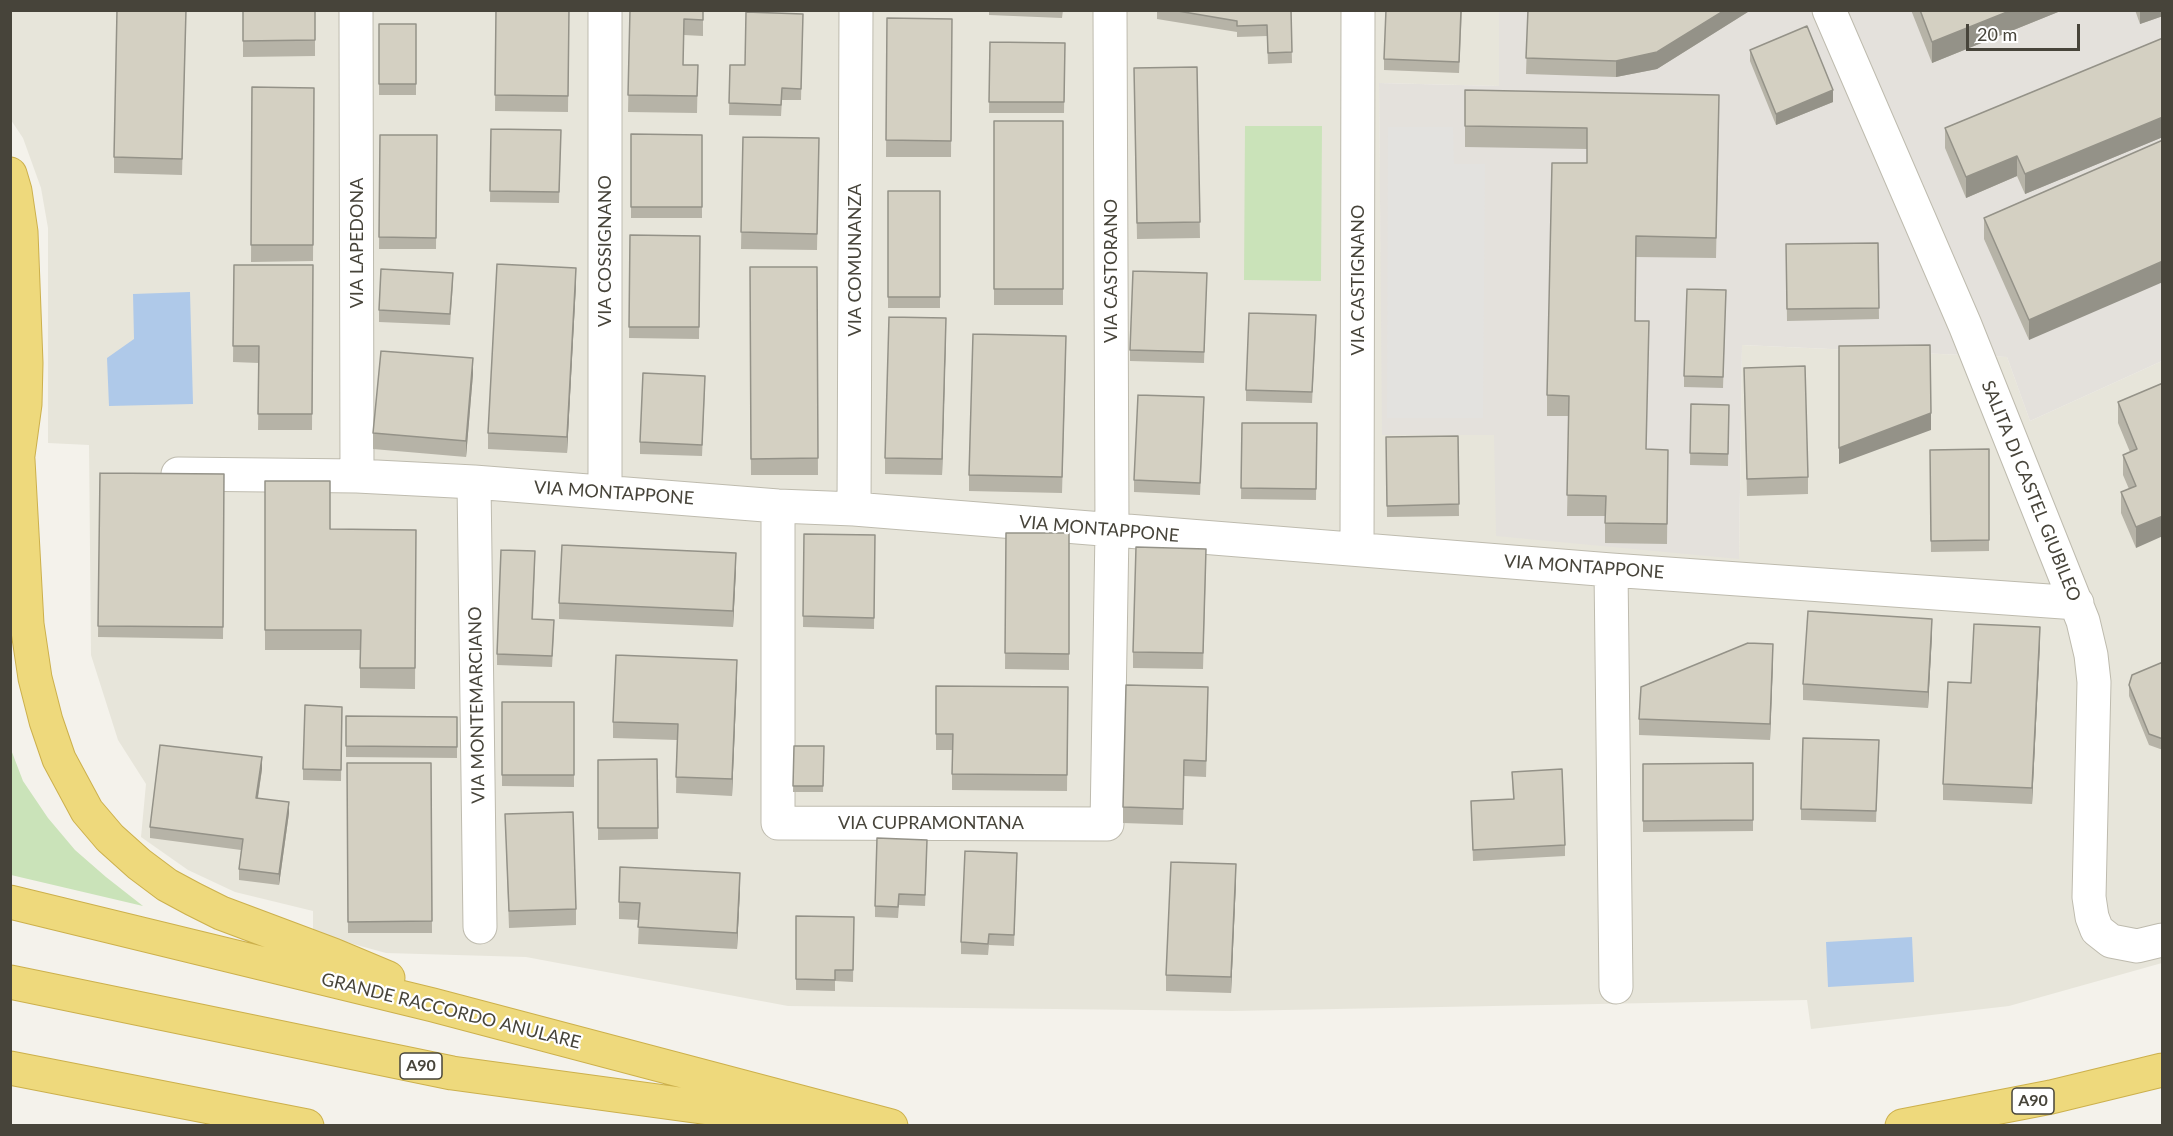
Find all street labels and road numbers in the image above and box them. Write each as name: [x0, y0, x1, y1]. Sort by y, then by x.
street label: VIA COSSIGNANO: [594, 175, 616, 327]
street label: VIA LAPEDONA: [346, 178, 368, 308]
street label: VIA COMUNANZA: [844, 184, 866, 336]
street label: VIA CASTORANO: [1100, 199, 1122, 343]
street label: VIA CASTIGNANO: [1347, 205, 1369, 355]
street label: SALITA DI CASTEL GIUBILEO: [1977, 377, 2085, 605]
street label: VIA MONTAPPONE: [533, 477, 695, 509]
street label: VIA MONTAPPONE: [1018, 511, 1180, 547]
street label: VIA MONTAPPONE: [1503, 551, 1665, 583]
street label: VIA MONTEMARCIANO: [464, 606, 490, 804]
street label: VIA CUPRAMONTANA: [838, 812, 1024, 834]
street label: GRANDE RACCORDO ANULARE: [319, 968, 583, 1054]
road number: A90: [400, 1053, 442, 1079]
road number: A90: [2012, 1088, 2054, 1114]

